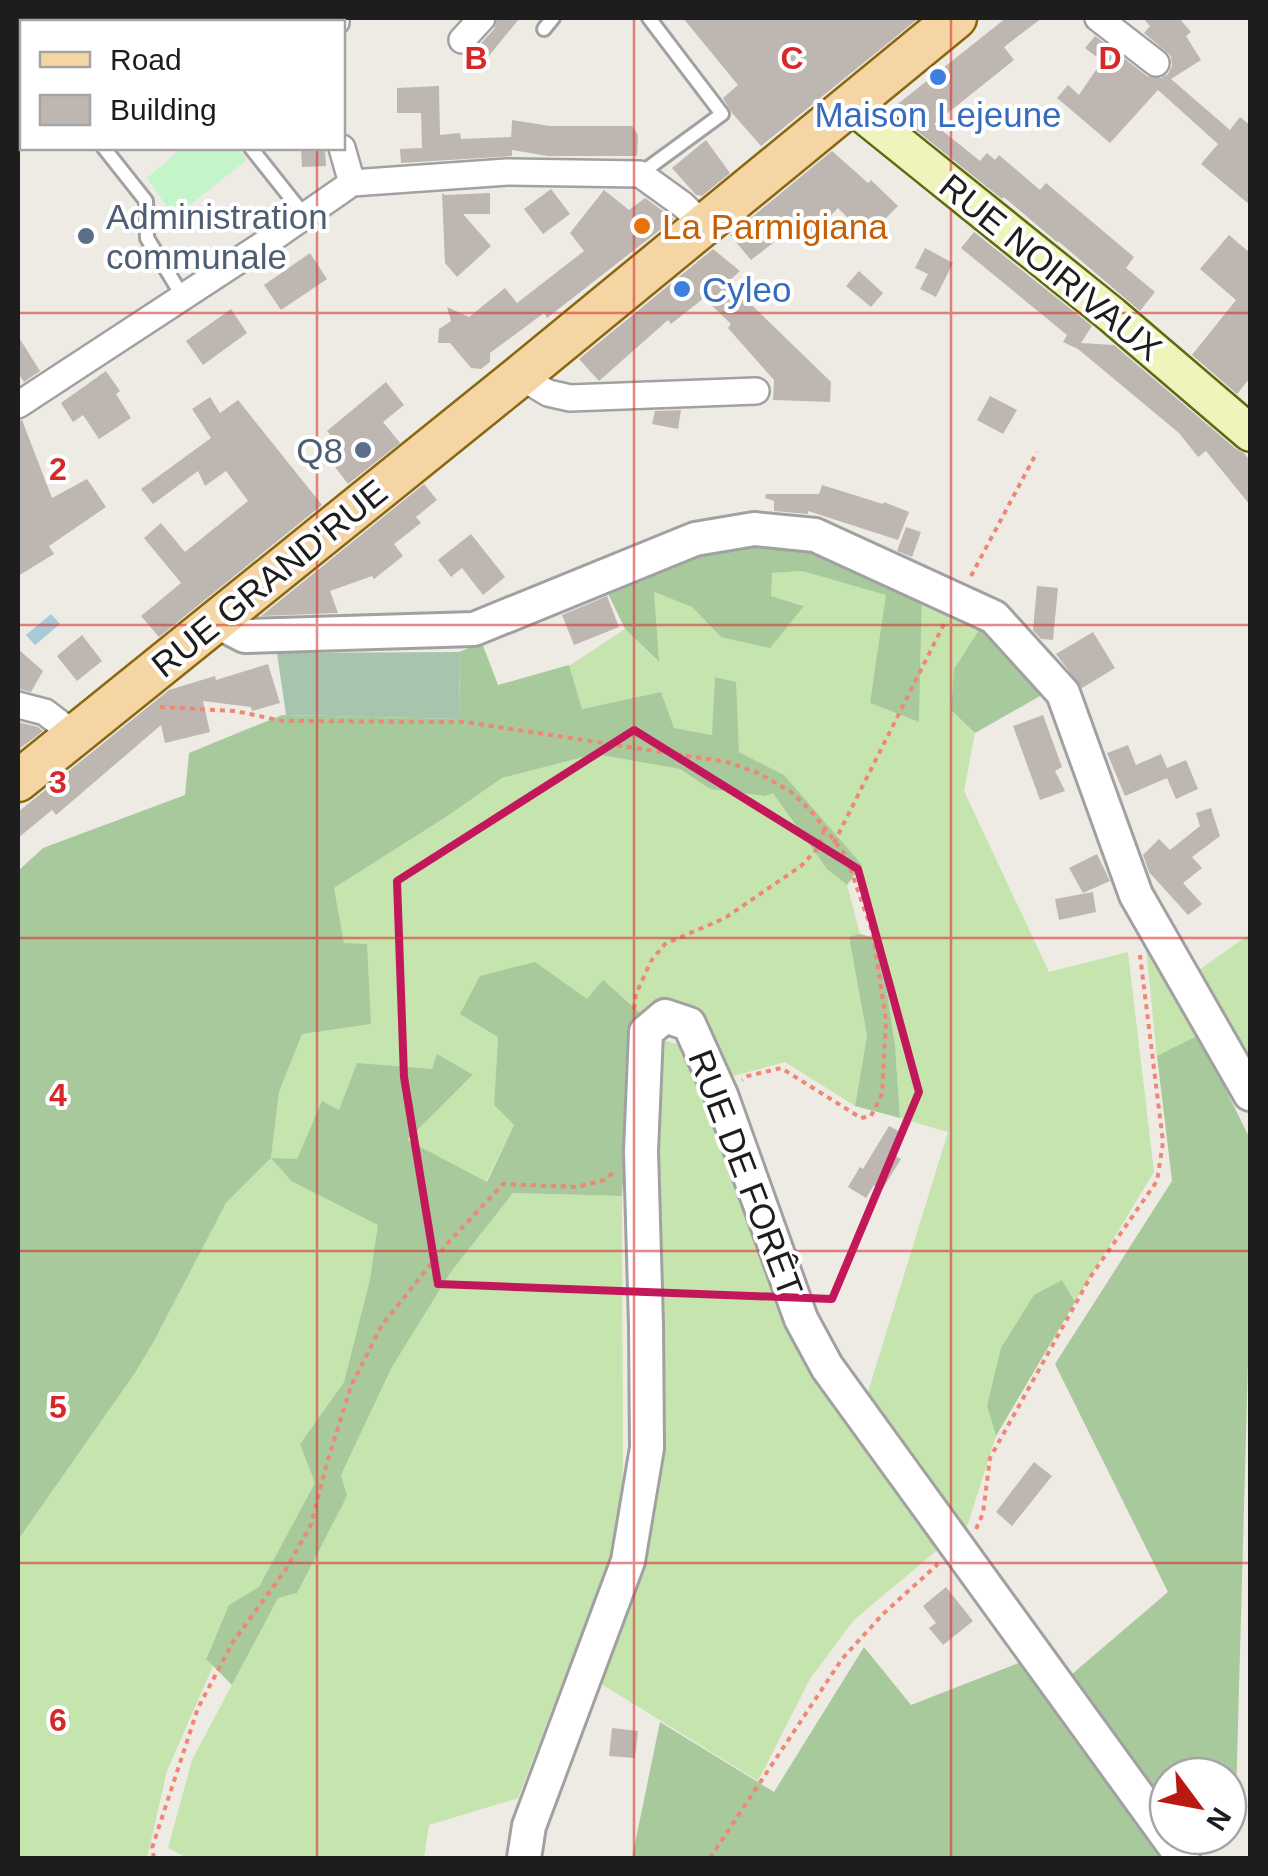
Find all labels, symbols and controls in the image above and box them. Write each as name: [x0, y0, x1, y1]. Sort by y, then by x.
legend: [20, 20, 345, 150]
text: B: [464, 40, 488, 76]
text: C: [780, 40, 804, 76]
text: D: [1098, 40, 1122, 76]
text: Road: [110, 43, 182, 76]
marker: Maison Lejeune: [927, 66, 949, 88]
text: Building: [110, 93, 217, 126]
place label: Maison Lejeune: [814, 95, 1062, 134]
street label: RUE NOIRIVAUX: [932, 166, 1170, 368]
place label: Administration communale: [106, 197, 328, 276]
place label: La Parmigiana: [662, 207, 888, 246]
marker: La Parmigiana: [631, 215, 653, 237]
marker: Administration communale: [75, 225, 97, 247]
place label: Cyleo: [702, 270, 791, 309]
marker: Cyleo: [671, 278, 693, 300]
place label: Q8: [296, 431, 343, 470]
marker: Q8: [352, 439, 374, 461]
text: 2: [49, 451, 67, 487]
street label: RUE GRAND'RUE: [144, 471, 394, 685]
text: 3: [49, 764, 67, 800]
street label: RUE DE FORÊT: [681, 1044, 811, 1302]
text: 4: [49, 1077, 67, 1113]
text: 5: [49, 1389, 67, 1425]
text: 6: [49, 1702, 67, 1738]
north arrow: [1148, 1756, 1248, 1856]
text: N: [1200, 1802, 1237, 1836]

